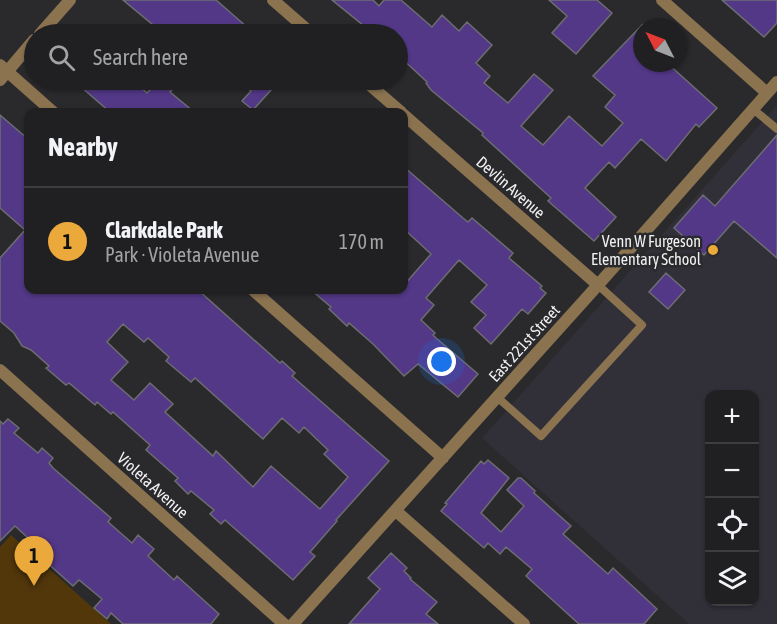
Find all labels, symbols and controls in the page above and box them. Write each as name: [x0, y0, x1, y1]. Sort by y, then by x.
north arrow: [633, 18, 687, 72]
search box: [24, 24, 408, 90]
icon: search: [45, 41, 78, 74]
text: Search here: [93, 44, 188, 70]
text: Nearby: [48, 132, 118, 162]
street label: Devlin Avenue: [473, 152, 549, 222]
text: Clarkdale Park: [105, 217, 223, 243]
text: 1: [63, 230, 72, 253]
text: 170 m: [339, 230, 384, 253]
place label: Venn W Furgeson Elementary School: [591, 232, 702, 269]
text: Park · Violeta Avenue: [105, 243, 259, 266]
marker: Venn W Furgeson Elementary School: [706, 243, 720, 257]
street label: East 221st Street: [485, 301, 563, 385]
your location: [427, 347, 456, 376]
map controls: [705, 390, 759, 606]
button: +: [705, 390, 759, 444]
button: −: [705, 444, 759, 498]
street label: Violeta Avenue: [114, 449, 192, 521]
button: locate: [705, 498, 759, 552]
pin: 1: [15, 536, 54, 586]
button: layers: [705, 552, 759, 606]

